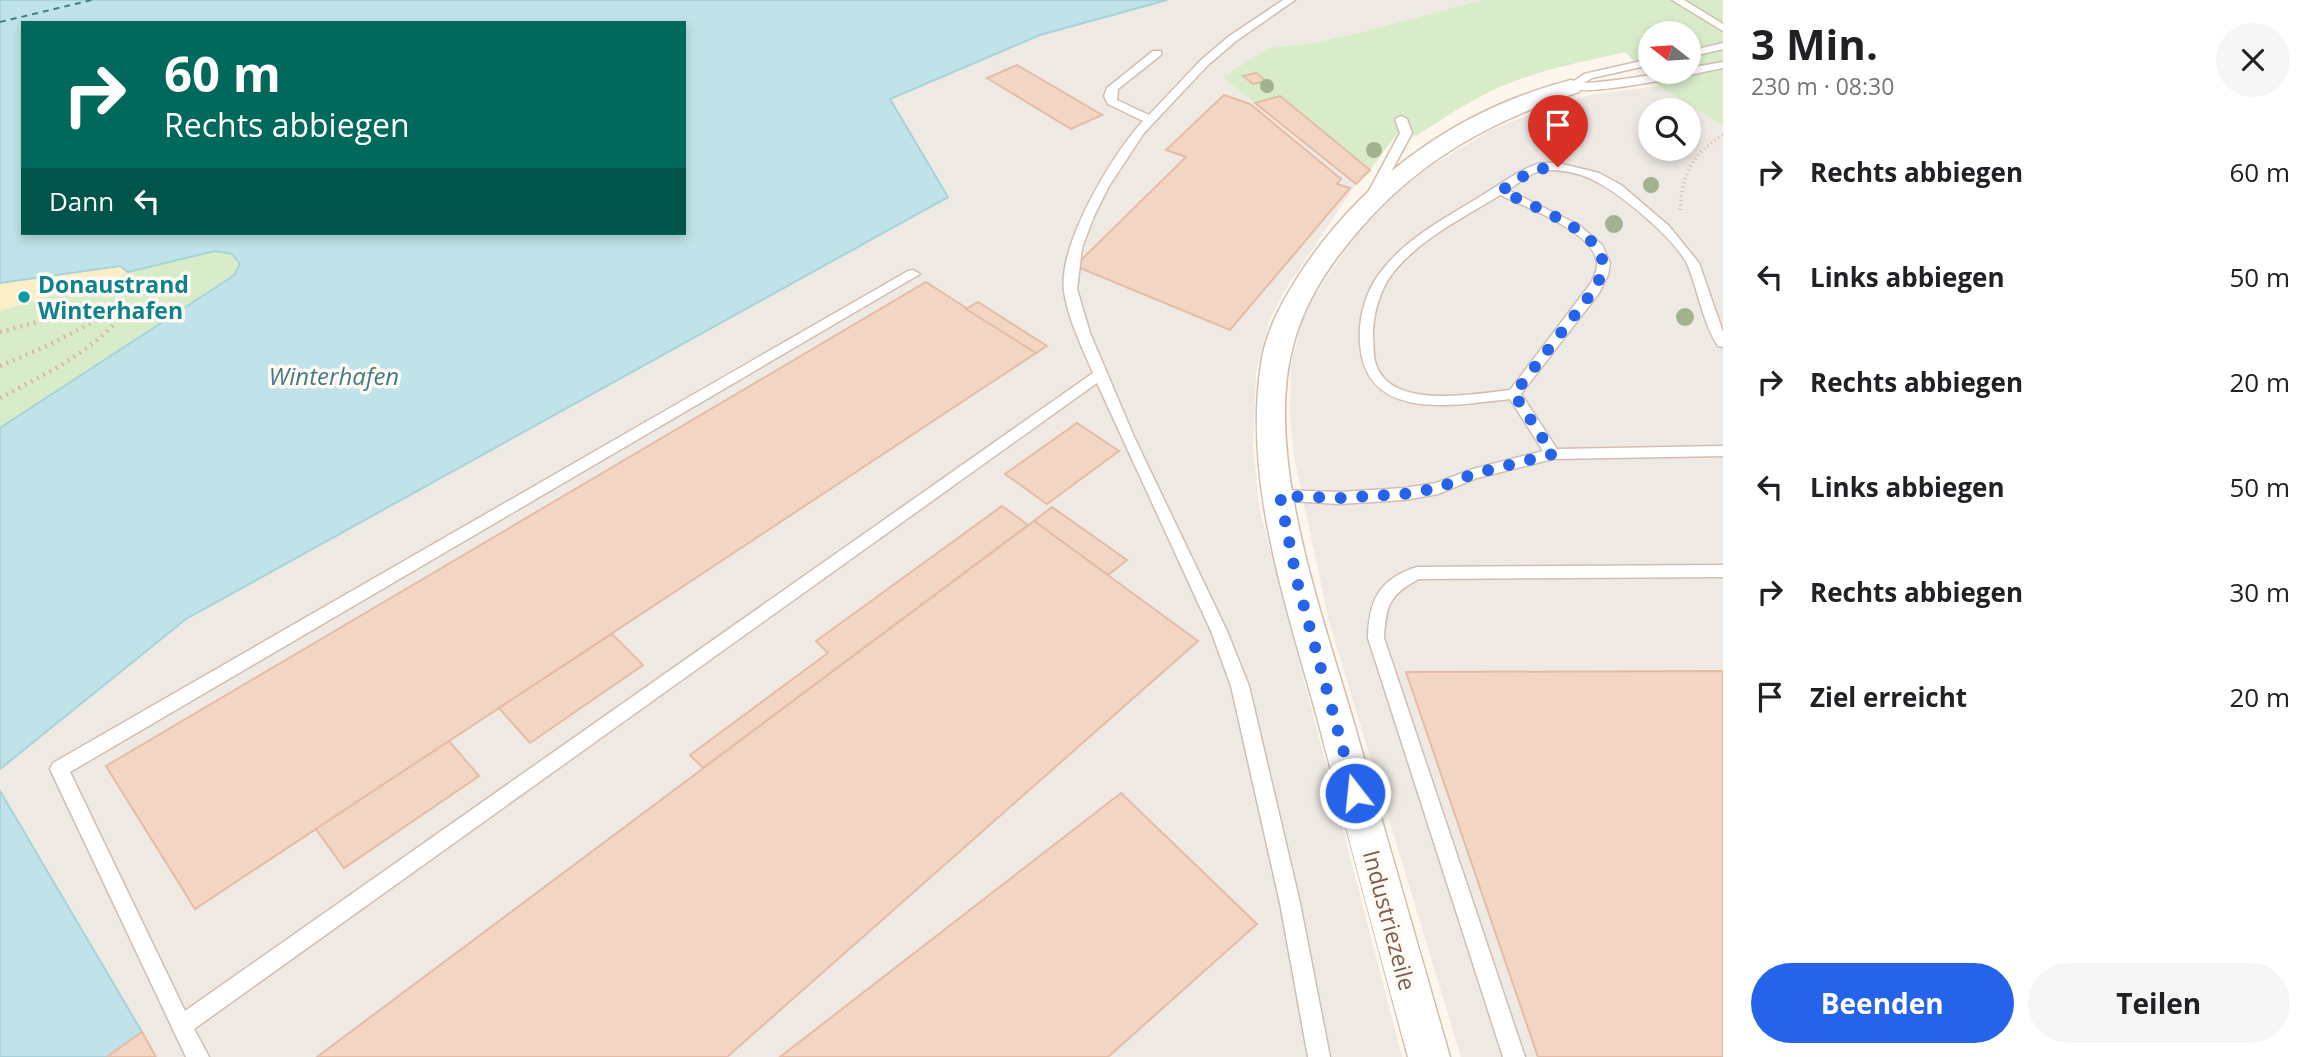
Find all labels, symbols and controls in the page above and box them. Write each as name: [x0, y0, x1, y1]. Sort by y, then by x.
text: 3 Min.: [1751, 15, 1878, 72]
north arrow: [1638, 21, 1701, 84]
map controls: [1638, 21, 1701, 161]
button: close: [2216, 23, 2290, 97]
text: 60 m: [164, 40, 281, 106]
icon: right: [49, 49, 140, 140]
text: 230 m · 08:30: [1751, 70, 1894, 102]
pin: [1528, 95, 1588, 167]
button: search: [1638, 98, 1701, 161]
text: Rechts abbiegen: [164, 103, 410, 146]
icon: arrive: [1539, 106, 1577, 144]
icon: right: [1751, 153, 1789, 191]
text: Rechts abbiegen: [1810, 154, 2023, 190]
text: 60 m: [2229, 154, 2290, 190]
icon: left: [128, 182, 166, 220]
text: Dann: [49, 183, 114, 219]
icon: left: [1751, 258, 1789, 296]
text: Links abbiegen: [1810, 259, 2005, 295]
text: 50 m: [2229, 259, 2290, 295]
place label: Donaustrand Winterhafen: [38, 268, 189, 326]
marker: Donaustrand Winterhafen: [16, 289, 32, 305]
water label: Winterhafen: [269, 359, 399, 392]
icon: right: [1751, 363, 1789, 401]
text: Rechts abbiegen: [1810, 364, 2023, 400]
text: 20 m: [2229, 364, 2290, 400]
icon: left: [1751, 468, 1789, 506]
text: Links abbiegen: [1810, 469, 2005, 505]
text: 50 m: [2229, 469, 2290, 505]
icon: right: [1751, 573, 1789, 611]
text: Rechts abbiegen: [1810, 574, 2023, 610]
text: 30 m: [2229, 574, 2290, 610]
icon: arrive: [1751, 678, 1789, 716]
text: Ziel erreicht: [1810, 679, 1967, 715]
text: 20 m: [2229, 679, 2290, 715]
position arrow: [1318, 756, 1392, 830]
street label: Industriezeile: [1356, 846, 1424, 994]
button: Beenden: [1751, 963, 2014, 1043]
button: Teilen: [2028, 963, 2290, 1043]

